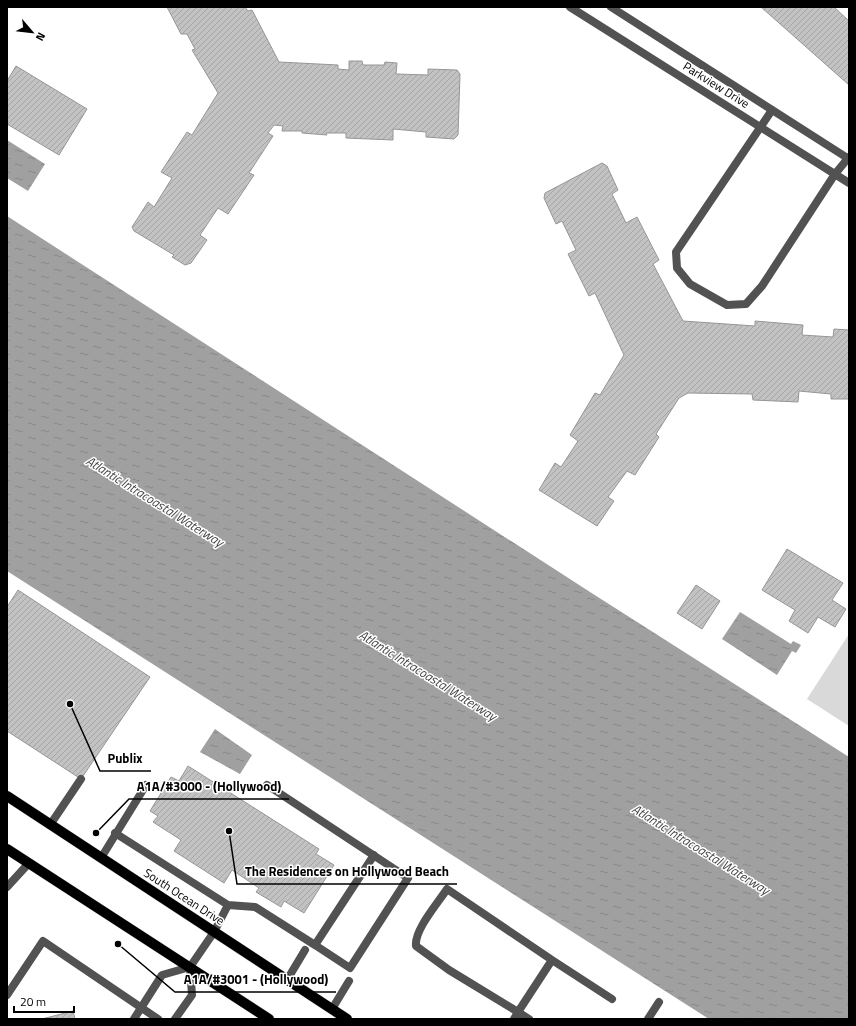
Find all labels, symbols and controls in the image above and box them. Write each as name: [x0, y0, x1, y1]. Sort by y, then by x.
north arrow: [12, 12, 52, 52]
text: N: [32, 30, 50, 44]
street label: Parkview Drive: [679, 57, 753, 113]
water label: Atlantic Intracoastal Waterway: [82, 450, 229, 553]
water label: Atlantic Intracoastal Waterway: [355, 624, 502, 727]
callout: Publix: [100, 746, 151, 771]
text: Publix: [108, 748, 142, 768]
callout: A1A/#3000 - (Hollywood): [129, 774, 289, 799]
text: A1A/#3000 - (Hollywood): [137, 776, 281, 796]
water label: Atlantic Intracoastal Waterway: [628, 798, 775, 901]
callout: The Residences on Hollywood Beach: [237, 859, 457, 884]
text: The Residences on Hollywood Beach: [245, 861, 449, 881]
street label: South Ocean Drive: [140, 863, 228, 930]
callout: A1A/#3001 - (Hollywood): [175, 967, 336, 992]
text: A1A/#3001 - (Hollywood): [184, 969, 328, 989]
scale bar: [14, 988, 74, 1014]
text: 20 m: [20, 992, 46, 1011]

